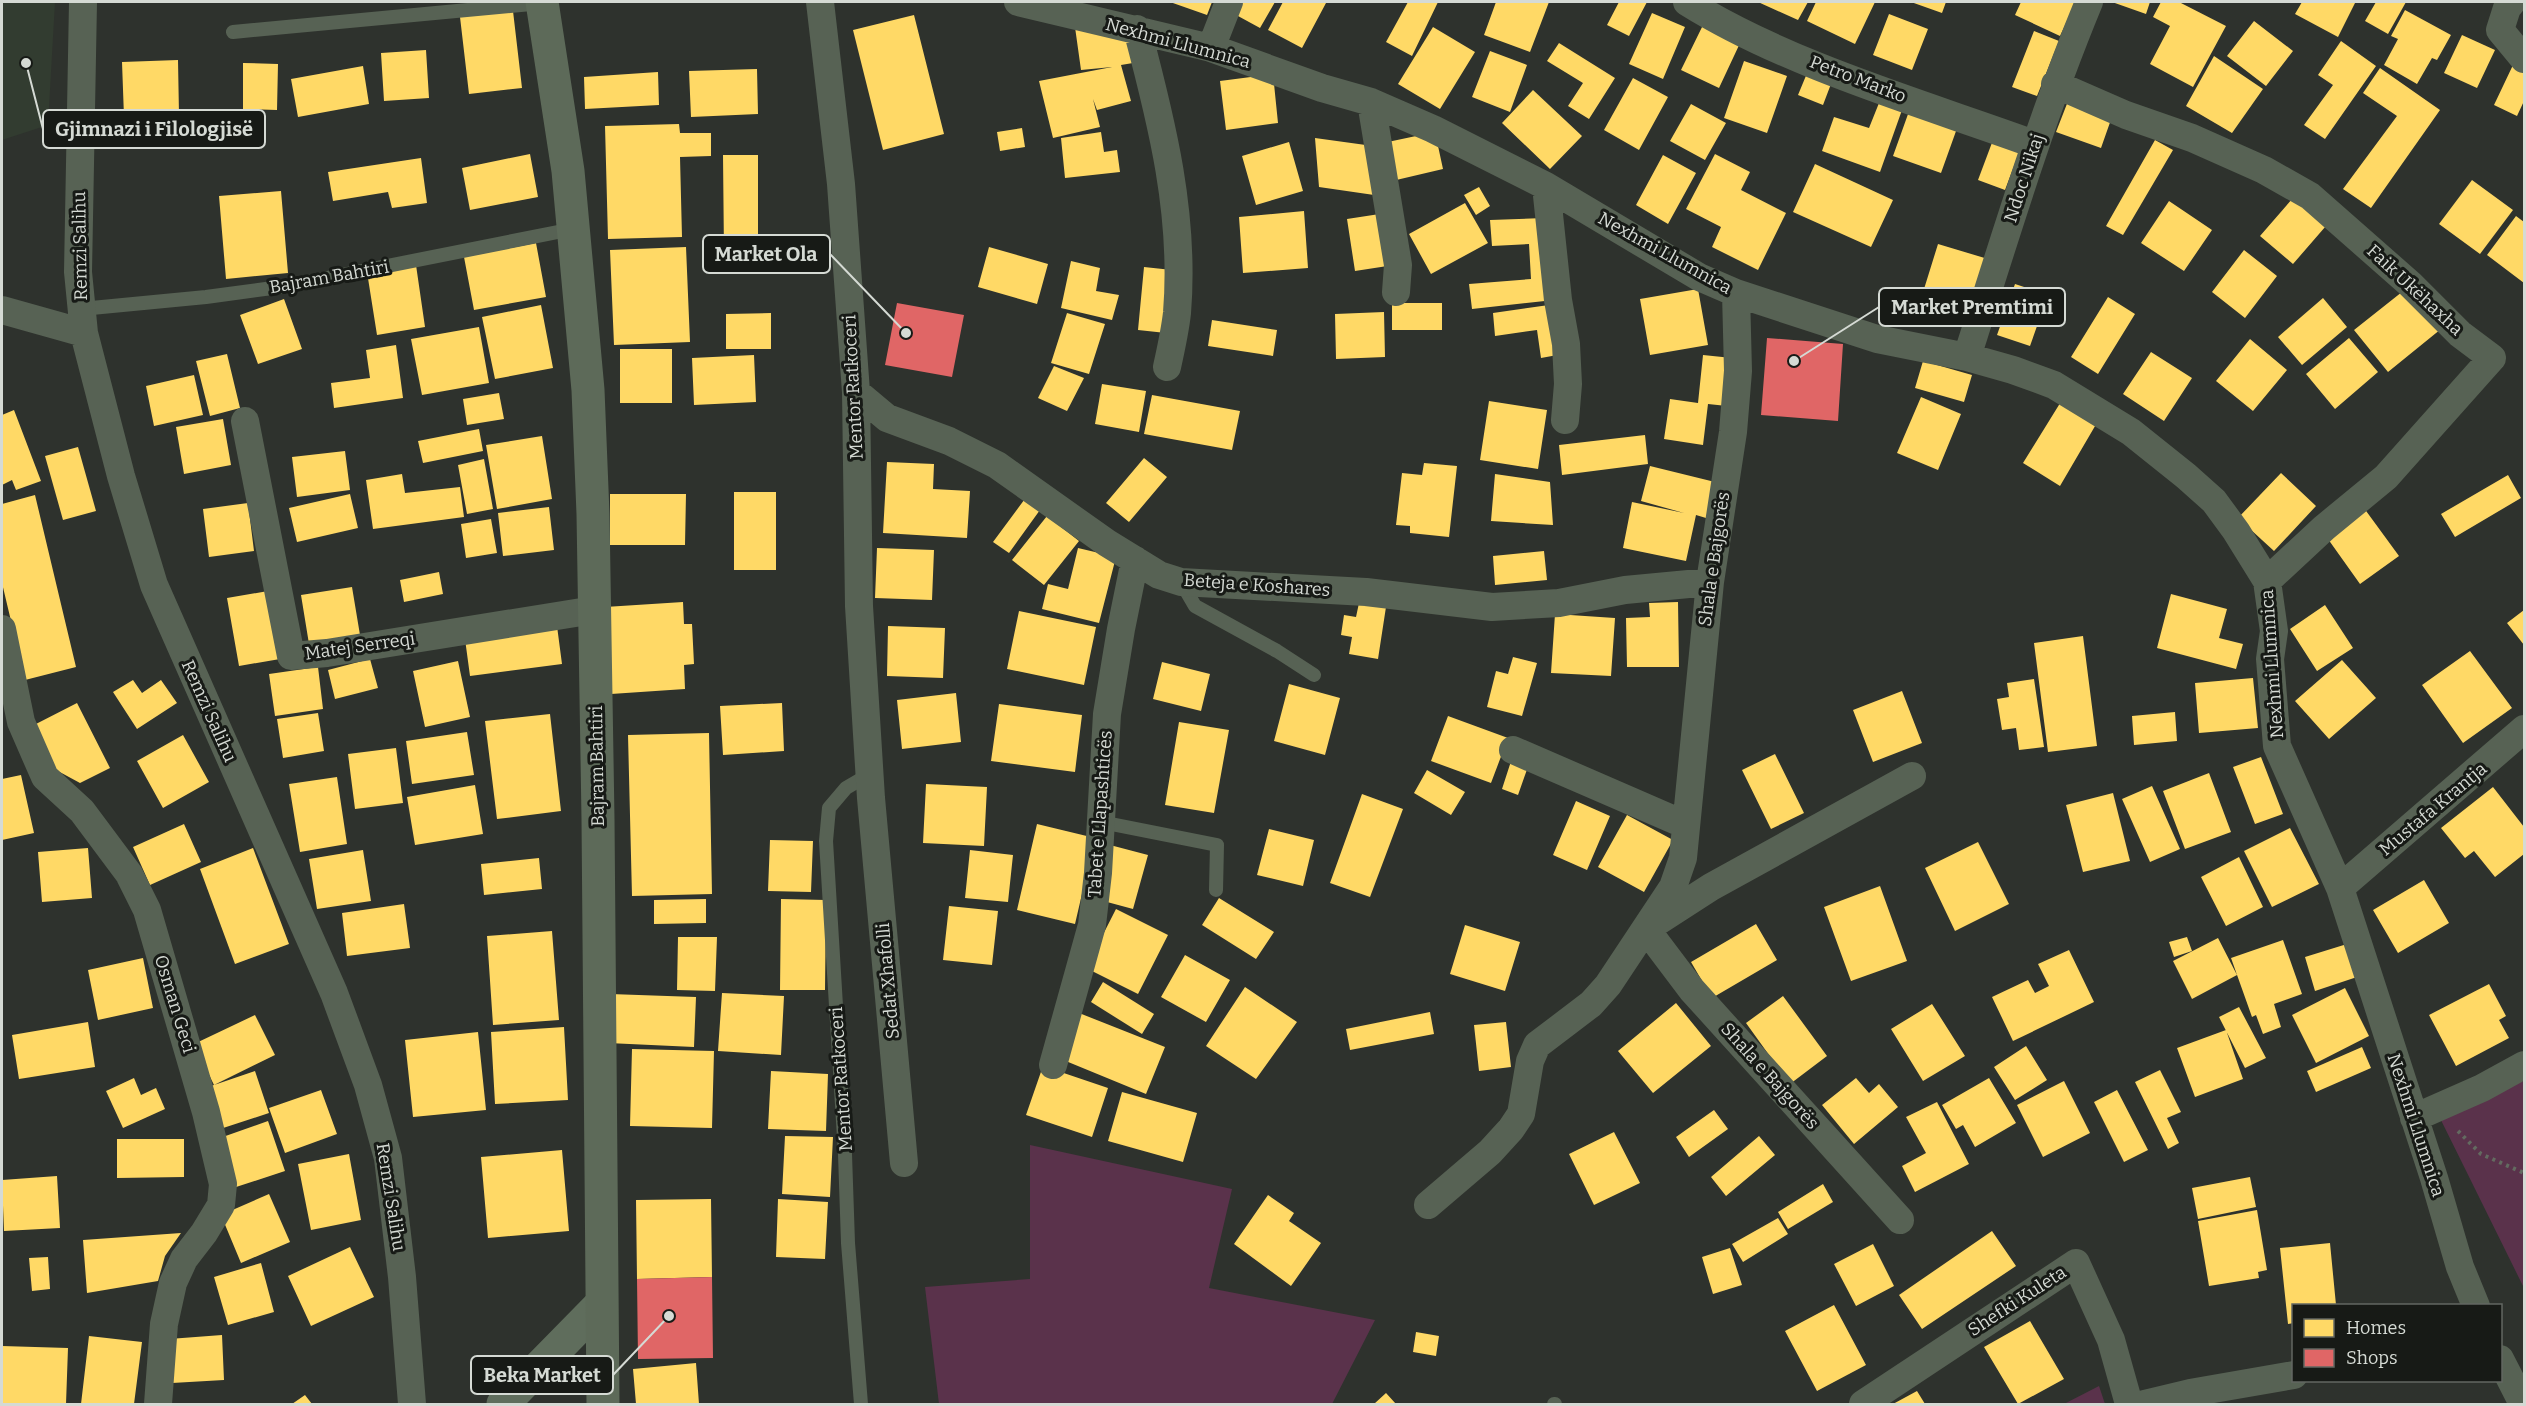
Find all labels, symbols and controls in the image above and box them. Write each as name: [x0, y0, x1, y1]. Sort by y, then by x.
street label: Nexhmi Llumnica: [1103, 13, 1253, 73]
street label: Petro Marko: [1807, 51, 1909, 107]
callout: Gjimnazi i Filologjisë: [43, 110, 265, 148]
text: Gjimnazi i Filologjisë: [55, 117, 253, 141]
street label: Ndoc Nikaj: [1999, 131, 2049, 225]
street label: Remzi Salihu: [68, 191, 92, 301]
street label: Nexhmi Llumnica: [1594, 207, 1736, 299]
callout: Market Ola: [703, 235, 830, 273]
street label: Faik Ukëhaxha: [2362, 240, 2468, 340]
text: Market Ola: [714, 242, 818, 266]
street label: Bajram Bahtiri: [267, 256, 391, 298]
callout: Market Premtimi: [1879, 288, 2065, 326]
text: Market Premtimi: [1891, 295, 2054, 319]
street label: Mentor Ratkoceri: [838, 314, 868, 460]
street label: Shala e Bajgorës: [1694, 490, 1734, 628]
street label: Beteja e Koshares: [1183, 569, 1331, 601]
street label: Nexhmi Llumnica: [2256, 589, 2288, 739]
street label: Matej Serreqi: [303, 627, 417, 665]
street label: Remzi Salihu: [177, 657, 241, 765]
street label: Bajram Bahtiri: [585, 705, 609, 827]
street label: Tabet e Llapashticës: [1083, 730, 1117, 898]
street label: Mustafa Krantja: [2375, 757, 2491, 860]
street label: Sedat Xhafolli: [872, 922, 904, 1040]
street label: Osman Geci: [150, 952, 200, 1056]
street label: Mentor Ratkoceri: [825, 1006, 857, 1152]
street label: Shala e Bajgorës: [1716, 1018, 1824, 1134]
street label: Nexhmi Llumnica: [2382, 1051, 2450, 1199]
street label: Remzi Salihu: [372, 1141, 410, 1253]
street label: Shefki Kuleta: [1964, 1261, 2070, 1341]
legend: [2292, 1304, 2502, 1382]
text: Homes: [2346, 1317, 2406, 1339]
text: Shops: [2346, 1347, 2398, 1369]
callout: Beka Market: [471, 1356, 613, 1394]
text: Beka Market: [483, 1363, 601, 1387]

